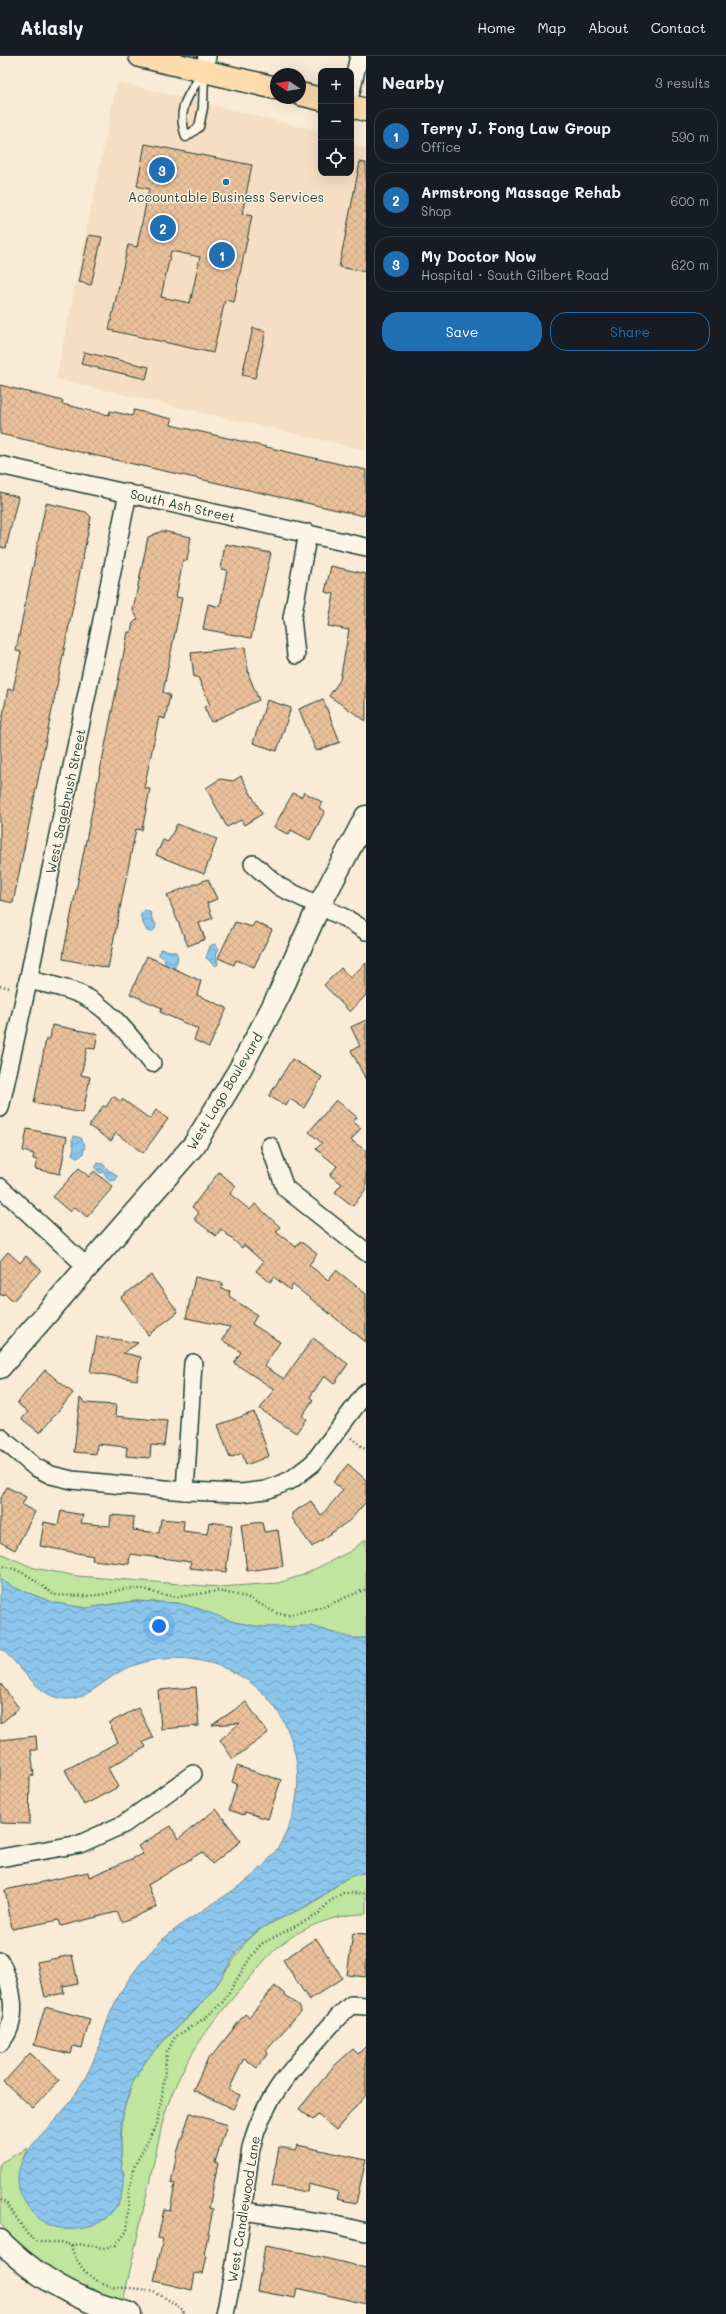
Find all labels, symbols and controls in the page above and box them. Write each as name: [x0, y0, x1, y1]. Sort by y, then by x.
text: Atlasly: [20, 15, 83, 40]
text: Home: [477, 18, 515, 37]
text: Map: [537, 18, 566, 37]
text: About: [588, 18, 629, 37]
text: Contact: [651, 18, 706, 37]
north arrow: [270, 68, 306, 104]
map controls: [318, 68, 354, 176]
button: +: [318, 68, 354, 104]
text: Nearby: [382, 71, 444, 93]
text: 3 results: [655, 74, 710, 91]
button: −: [318, 104, 354, 140]
text: Terry J. Fong Law Group: [421, 118, 611, 138]
text: 1: [393, 128, 399, 145]
text: 590 m: [671, 128, 709, 145]
text: Office: [421, 138, 461, 155]
button: locate: [318, 140, 354, 176]
pin: 3: [149, 155, 175, 185]
marker: Accountable Business Services: [221, 177, 231, 187]
text: Armstrong Massage Rehab: [421, 182, 621, 202]
place label: Accountable Business Services: [128, 188, 324, 205]
text: 2: [392, 192, 400, 209]
text: 600 m: [671, 192, 709, 209]
text: Shop: [421, 202, 451, 219]
pin: 2: [150, 213, 176, 243]
pin: 1: [209, 240, 235, 270]
text: My Doctor Now: [421, 246, 537, 266]
text: 3: [392, 256, 400, 273]
text: 620 m: [671, 256, 709, 273]
text: Hospital · South Gilbert Road: [421, 266, 609, 283]
button: Save: [382, 312, 542, 351]
button: Share: [550, 312, 710, 351]
street label: South Ash Street: [129, 485, 238, 525]
street label: West Sagebrush Street: [41, 727, 89, 875]
street label: West Lago Boulevard: [182, 1029, 266, 1153]
your location: [149, 1616, 169, 1636]
street label: West Candlewood Lane: [223, 2135, 263, 2283]

